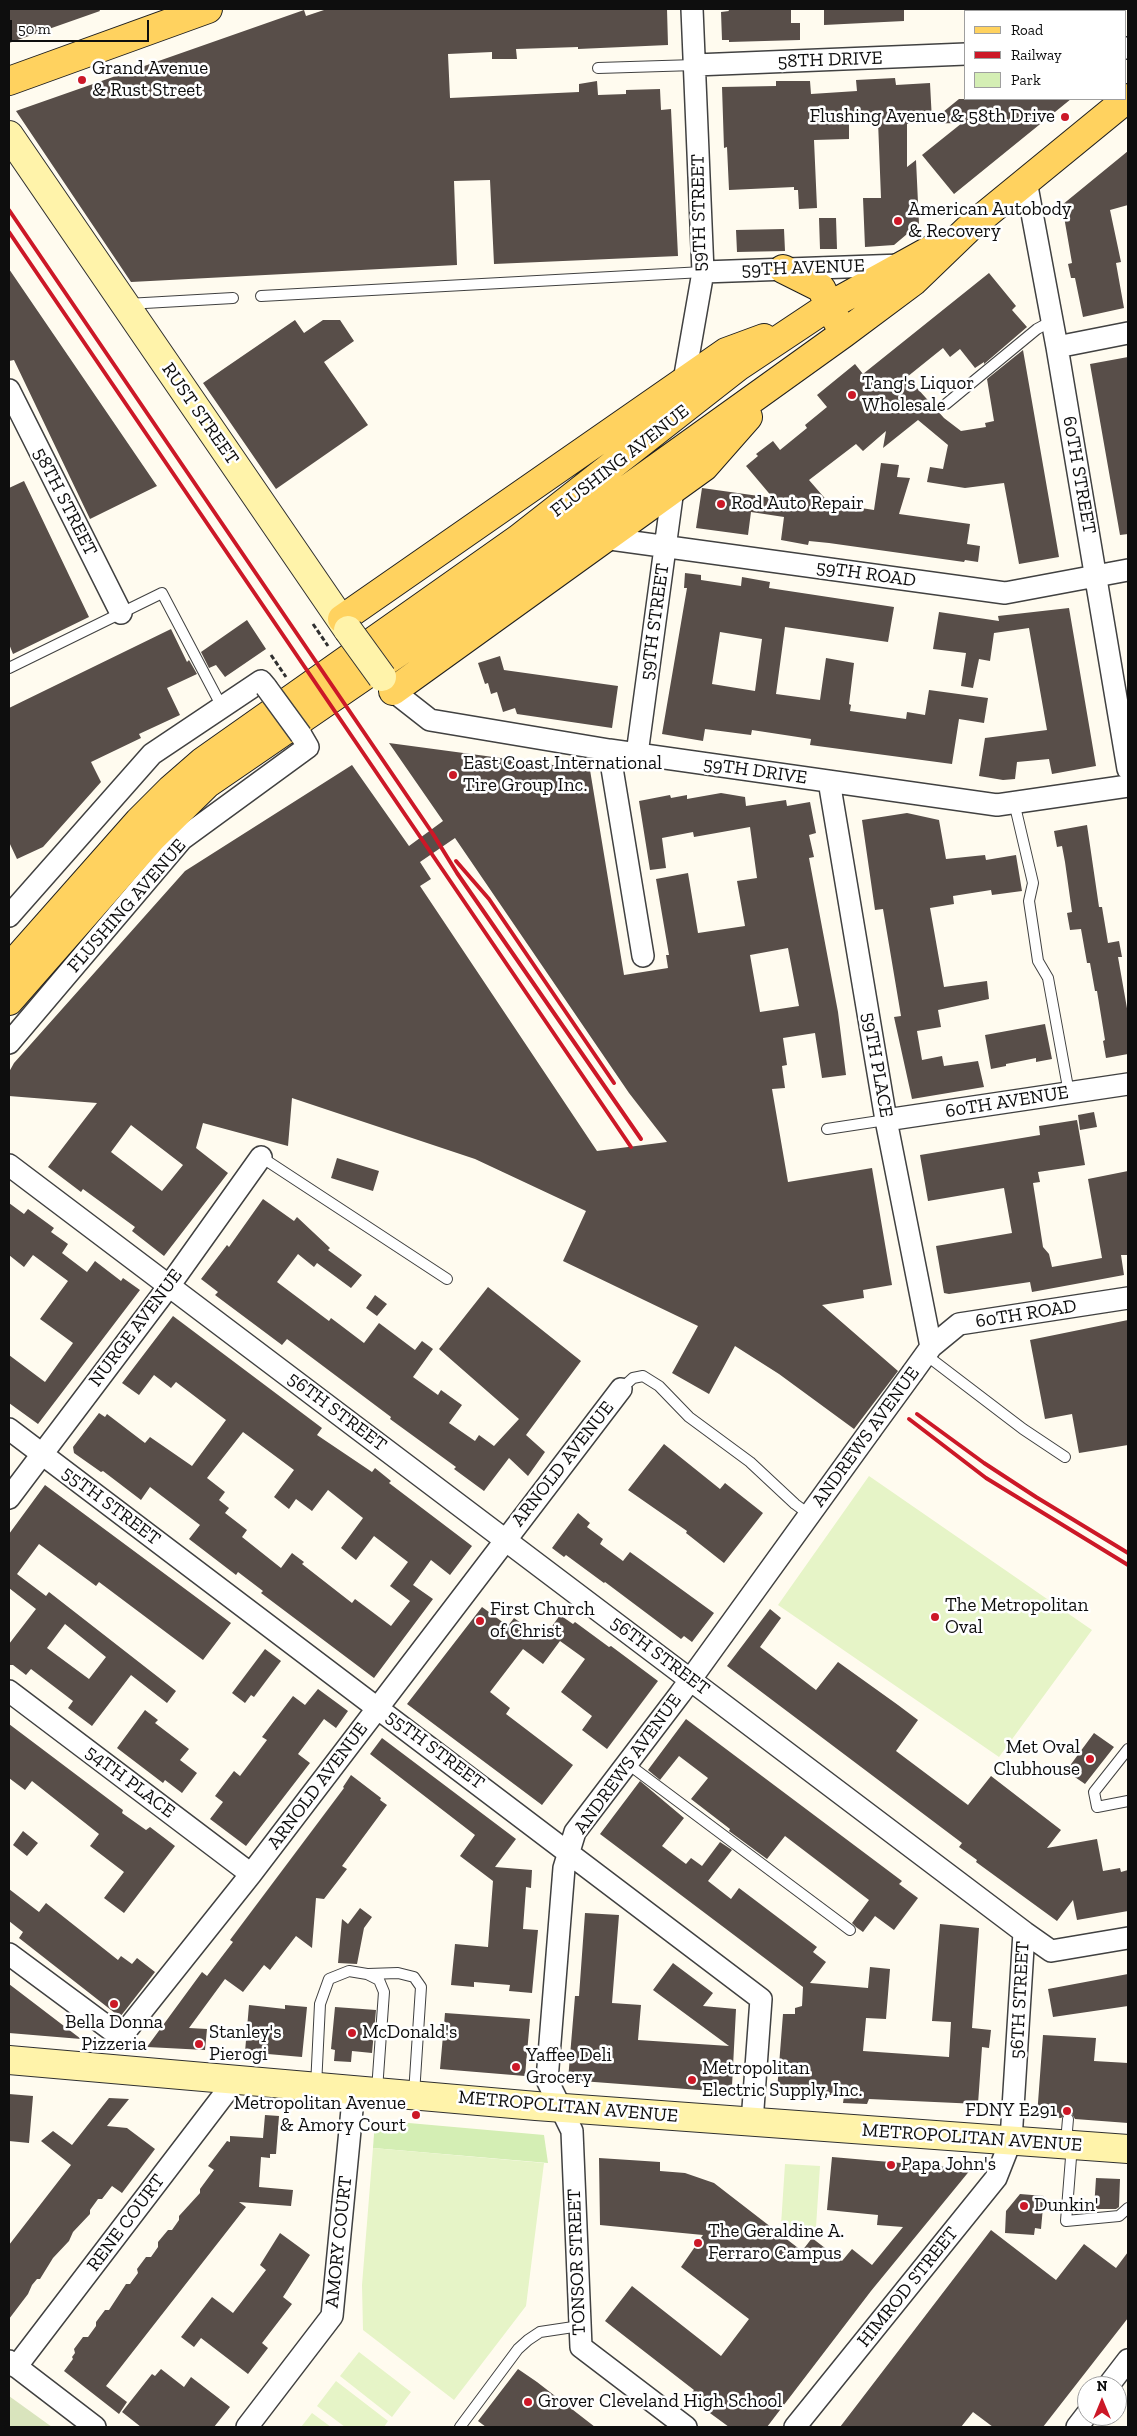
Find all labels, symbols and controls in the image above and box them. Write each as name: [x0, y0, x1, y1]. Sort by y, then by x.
scale bar: [12, 10, 151, 42]
legend: [964, 10, 1127, 100]
text: 50 m: [18, 20, 51, 38]
text: Road: [1011, 21, 1043, 39]
text: Railway: [1011, 46, 1062, 64]
street label: 58TH DRIVE: [777, 47, 883, 73]
place label: Grand Avenue & Rust Street: [92, 58, 208, 102]
text: Park: [1011, 71, 1041, 89]
marker: Grand Avenue & Rust Street: [76, 74, 88, 86]
place label: Flushing Avenue & 58th Drive: [809, 106, 1055, 128]
marker: Flushing Avenue & 58th Drive: [1059, 111, 1071, 123]
street label: 59TH STREET: [687, 154, 711, 272]
place label: American Autobody & Recovery: [908, 199, 1071, 243]
marker: American Autobody & Recovery: [892, 215, 904, 227]
street label: 59TH AVENUE: [741, 254, 865, 282]
street label: RUST STREET: [157, 359, 243, 469]
place label: Tang's Liquor Wholesale: [862, 373, 974, 417]
marker: Tang's Liquor Wholesale: [846, 389, 858, 401]
street label: FLUSHING AVENUE: [546, 400, 694, 522]
street label: 60TH STREET: [1057, 414, 1101, 536]
street label: 58TH STREET: [28, 444, 102, 560]
place label: Rod Auto Repair: [731, 493, 864, 515]
marker: Rod Auto Repair: [715, 498, 727, 510]
street label: 59TH ROAD: [815, 556, 917, 592]
street label: 59TH STREET: [636, 562, 674, 682]
street label: 59TH DRIVE: [702, 752, 808, 790]
place label: East Coast International Tire Group Inc.: [463, 753, 662, 797]
marker: East Coast International Tire Group Inc.: [447, 769, 459, 781]
street label: FLUSHING AVENUE: [63, 835, 191, 977]
street label: 59TH PLACE: [857, 1011, 897, 1119]
street label: 60TH AVENUE: [944, 1081, 1070, 1123]
street label: NURGE AVENUE: [84, 1265, 188, 1391]
street label: 60TH ROAD: [974, 1295, 1078, 1333]
street label: ANDREWS AVENUE: [807, 1362, 925, 1512]
street label: 56TH STREET: [283, 1367, 391, 1457]
street label: ARNOLD AVENUE: [507, 1397, 619, 1531]
street label: 55TH STREET: [57, 1461, 165, 1551]
place label: The Metropolitan Oval: [945, 1595, 1088, 1639]
place label: First Church of Christ: [490, 1599, 595, 1643]
street label: 56TH STREET: [606, 1611, 714, 1701]
marker: The Metropolitan Oval: [929, 1611, 941, 1623]
marker: First Church of Christ: [474, 1615, 486, 1627]
street label: ANDREWS AVENUE: [569, 1689, 687, 1839]
street label: 55TH STREET: [381, 1705, 489, 1795]
street label: ARNOLD AVENUE: [263, 1718, 373, 1854]
place label: Met Oval Clubhouse: [994, 1737, 1080, 1781]
street label: 54TH PLACE: [81, 1741, 179, 1823]
marker: Met Oval Clubhouse: [1084, 1753, 1096, 1765]
street label: 56TH STREET: [1006, 1940, 1034, 2060]
marker: Bella Donna Pizzeria: [108, 1998, 120, 2010]
place label: Bella Donna Pizzeria: [65, 2012, 163, 2056]
place label: Stanley's Pierogi: [209, 2022, 282, 2066]
place label: McDonald's: [362, 2022, 457, 2044]
marker: McDonald's: [346, 2027, 358, 2039]
marker: Stanley's Pierogi: [193, 2038, 205, 2050]
place label: Yaffee Deli Grocery: [526, 2045, 612, 2089]
place label: Metropolitan Electric Supply, Inc.: [702, 2058, 863, 2102]
marker: Yaffee Deli Grocery: [510, 2061, 522, 2073]
marker: Metropolitan Electric Supply, Inc.: [686, 2074, 698, 2086]
street label: METROPOLITAN AVENUE: [457, 2086, 679, 2128]
place label: Metropolitan Avenue & Amory Court: [234, 2093, 406, 2137]
place label: FDNY E291: [965, 2100, 1057, 2122]
marker: FDNY E291: [1061, 2105, 1073, 2117]
marker: Metropolitan Avenue & Amory Court: [410, 2109, 422, 2121]
street label: METROPOLITAN AVENUE: [861, 2119, 1083, 2157]
place label: Papa John's: [901, 2154, 996, 2176]
marker: Papa John's: [885, 2159, 897, 2171]
street label: RENE COURT: [82, 2170, 170, 2276]
street label: AMORY COURT: [321, 2175, 357, 2309]
street label: TONSOR STREET: [563, 2188, 591, 2336]
place label: Dunkin': [1034, 2195, 1098, 2217]
marker: Dunkin': [1018, 2200, 1030, 2212]
place label: The Geraldine A. Ferraro Campus: [708, 2221, 844, 2265]
street label: HIMROD STREET: [853, 2222, 963, 2352]
marker: The Geraldine A. Ferraro Campus: [692, 2237, 704, 2249]
north arrow: [1077, 2376, 1127, 2426]
text: N: [1097, 2378, 1107, 2395]
place label: Grover Cleveland High School: [538, 2391, 782, 2413]
marker: Grover Cleveland High School: [522, 2396, 534, 2408]

